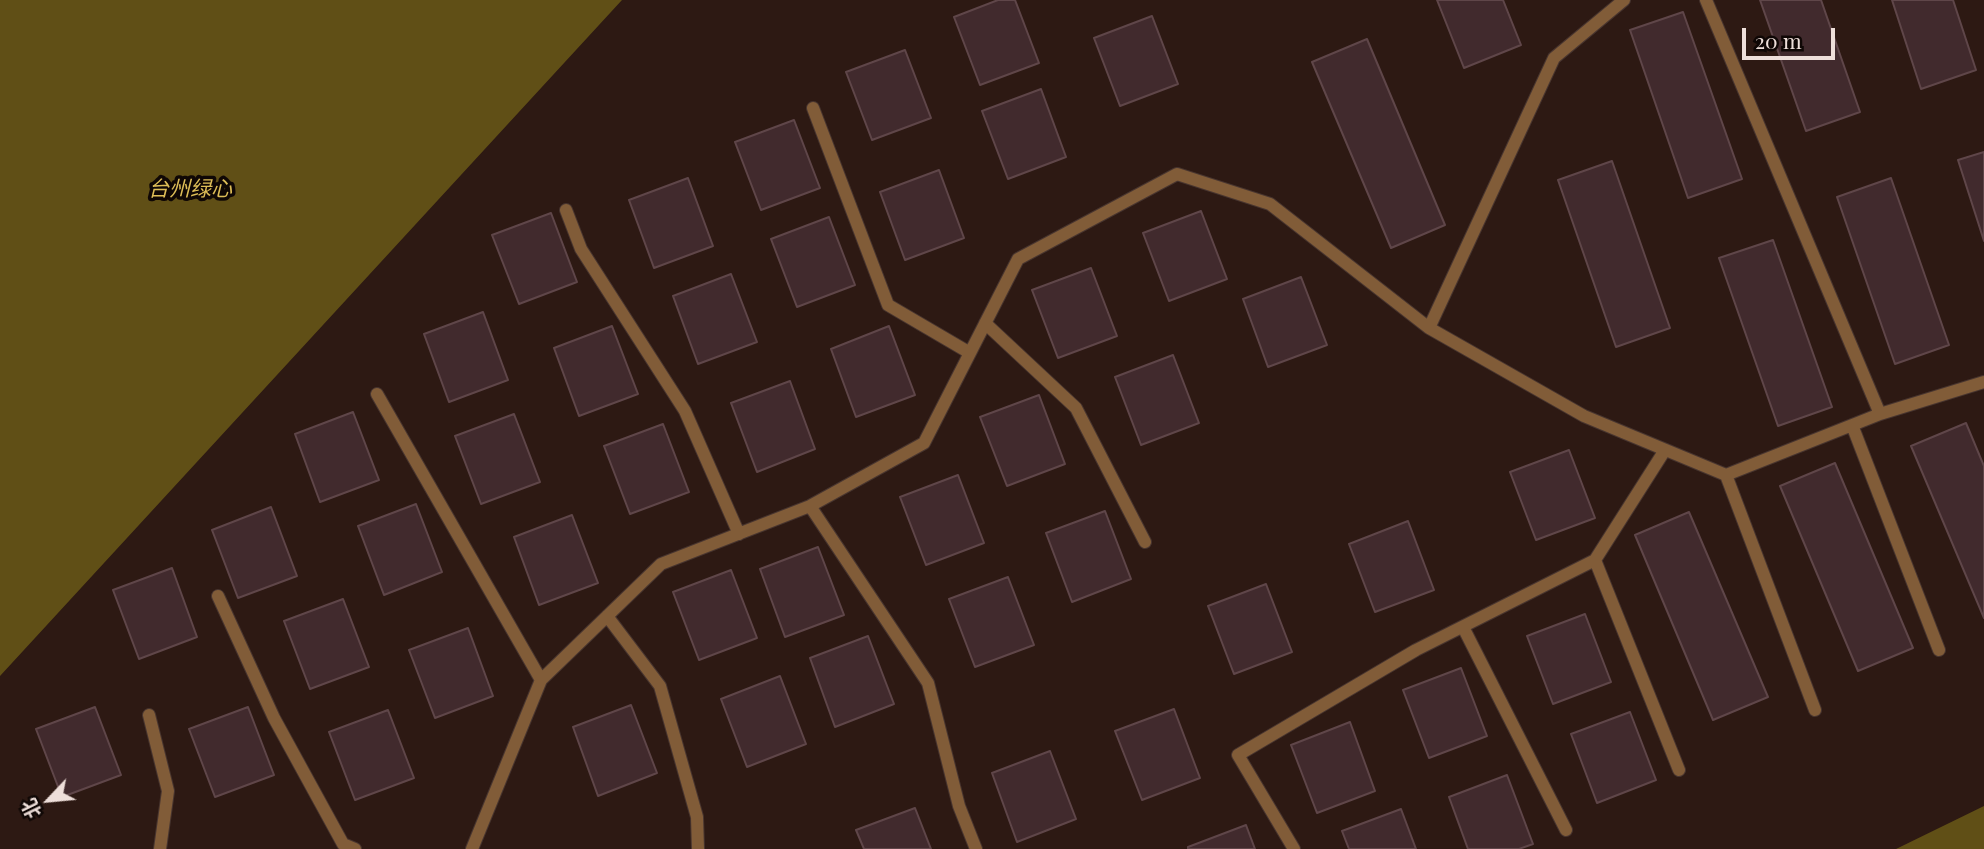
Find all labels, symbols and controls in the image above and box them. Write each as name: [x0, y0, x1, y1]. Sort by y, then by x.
scale bar: [1746, 14, 1839, 58]
text: 20 m: [1755, 26, 1802, 54]
park label: 台州绿心: [148, 176, 232, 202]
north arrow: [14, 765, 84, 835]
text: 北: [14, 795, 46, 823]

